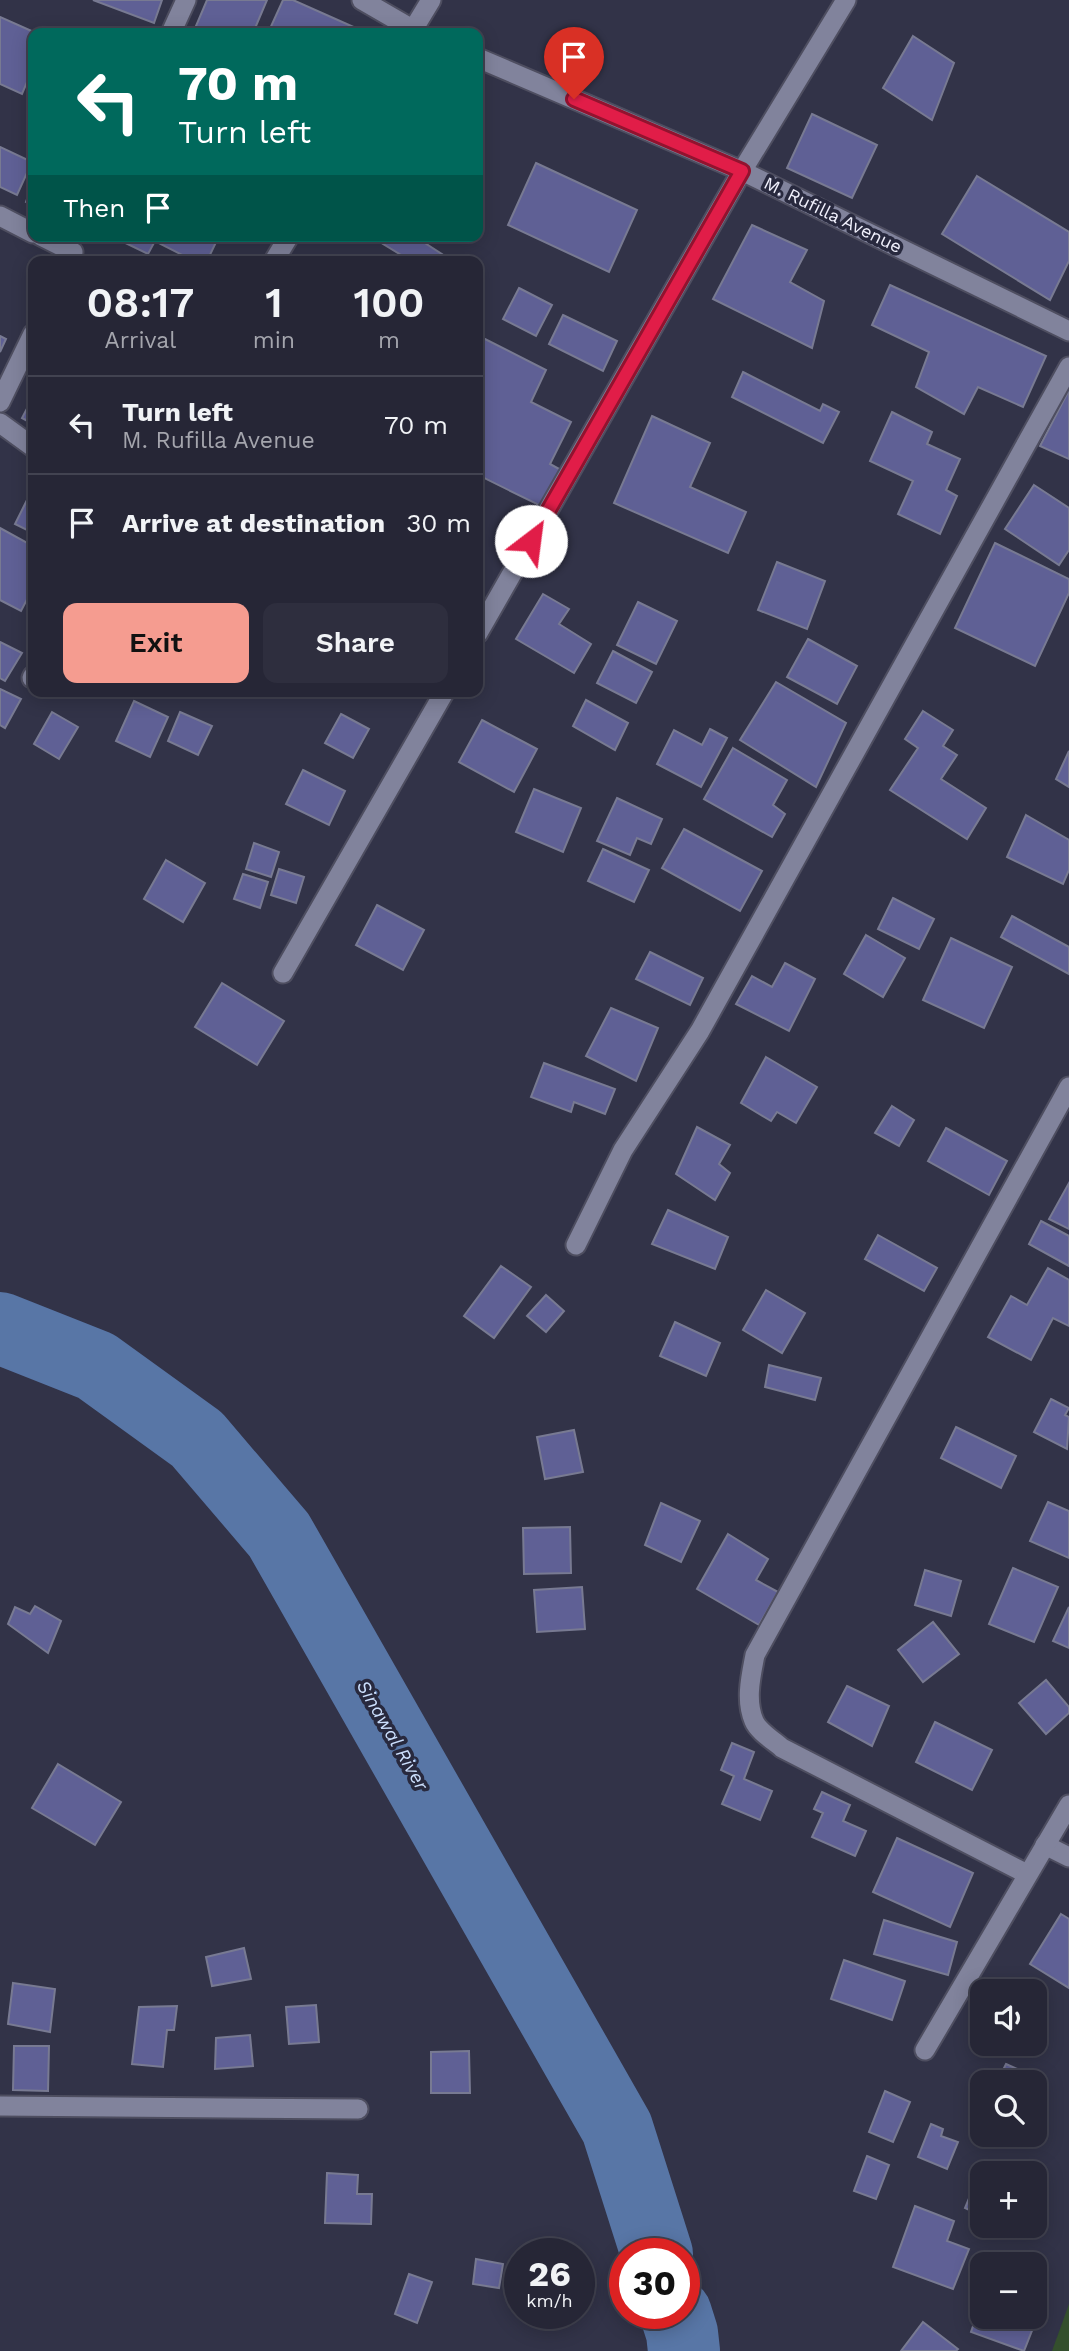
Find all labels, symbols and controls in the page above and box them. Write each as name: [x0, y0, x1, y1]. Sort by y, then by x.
pin: [544, 27, 604, 99]
icon: arrive: [555, 38, 593, 76]
text: 70 m: [178, 54, 298, 112]
icon: left: [63, 56, 154, 147]
text: Turn left: [178, 113, 311, 151]
street label: M. Rufilla Avenue: [761, 172, 906, 257]
icon: arrive: [139, 189, 177, 227]
text: Then: [63, 193, 125, 223]
text: 08:17: [87, 278, 194, 327]
text: 1: [265, 278, 283, 327]
text: 100: [354, 278, 424, 327]
text: Arrival: [104, 327, 176, 354]
text: min: [253, 327, 295, 354]
text: m: [378, 327, 400, 354]
text: Turn left: [122, 397, 233, 427]
icon: left: [63, 406, 101, 444]
text: 70 m: [384, 410, 448, 440]
text: M. Rufilla Avenue: [122, 427, 315, 454]
icon: arrive: [63, 504, 101, 542]
position arrow: [494, 504, 568, 578]
text: Arrive at destination: [122, 508, 385, 538]
text: 30 m: [406, 508, 471, 538]
button: Exit: [63, 603, 249, 683]
button: Share: [263, 603, 448, 683]
water label: Sinawal River: [352, 1676, 434, 1795]
map controls: [970, 1979, 1047, 2329]
button: sound: [970, 1979, 1047, 2056]
button: search: [970, 2070, 1047, 2147]
button: +: [970, 2161, 1047, 2238]
speed limit sign: 30: [609, 2238, 700, 2329]
button: −: [970, 2252, 1047, 2329]
text: 26: [528, 2253, 571, 2295]
text: km/h: [526, 2290, 573, 2311]

